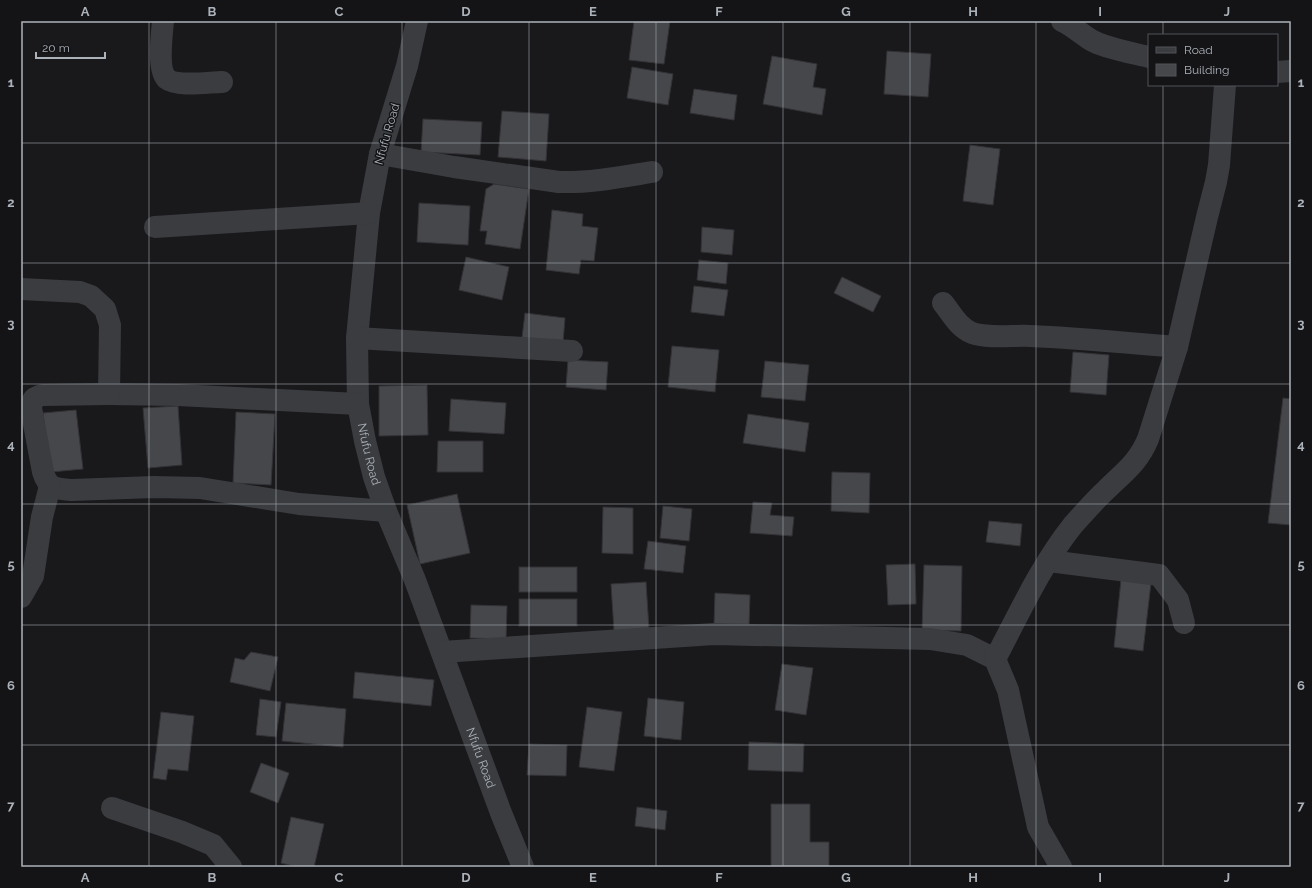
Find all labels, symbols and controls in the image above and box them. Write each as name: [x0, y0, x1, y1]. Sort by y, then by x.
text: A: [81, 4, 90, 19]
text: B: [208, 4, 217, 19]
text: C: [335, 4, 344, 19]
text: D: [461, 4, 471, 19]
text: E: [589, 4, 597, 19]
text: F: [715, 4, 723, 19]
text: G: [841, 4, 851, 19]
text: H: [968, 4, 978, 19]
text: I: [1098, 4, 1102, 19]
text: J: [1224, 4, 1230, 19]
scale bar: [36, 34, 105, 60]
legend: [1148, 34, 1278, 86]
text: 20 m: [42, 41, 70, 55]
text: Road: [1184, 43, 1213, 57]
text: Building: [1184, 63, 1230, 77]
text: 1: [8, 75, 15, 90]
text: 1: [1298, 75, 1305, 90]
street label: Nfufu Road: [372, 102, 402, 166]
text: 2: [7, 195, 15, 210]
text: 2: [1297, 195, 1305, 210]
text: 3: [7, 316, 15, 331]
text: 3: [1297, 316, 1305, 331]
street label: Nfufu Road: [355, 422, 383, 487]
text: 4: [7, 437, 15, 452]
text: 4: [1297, 437, 1305, 452]
text: 5: [7, 557, 15, 572]
text: 5: [1297, 557, 1305, 572]
text: 6: [7, 678, 15, 693]
text: 6: [1297, 678, 1305, 693]
street label: Nfufu Road: [463, 726, 498, 790]
text: 7: [7, 798, 15, 813]
text: 7: [1297, 798, 1305, 813]
text: A: [81, 870, 90, 885]
text: B: [208, 870, 217, 885]
text: C: [335, 870, 344, 885]
text: D: [461, 870, 471, 885]
text: E: [589, 870, 597, 885]
text: F: [715, 870, 723, 885]
text: G: [841, 870, 851, 885]
text: H: [968, 870, 978, 885]
text: I: [1098, 870, 1102, 885]
text: J: [1224, 870, 1230, 885]

